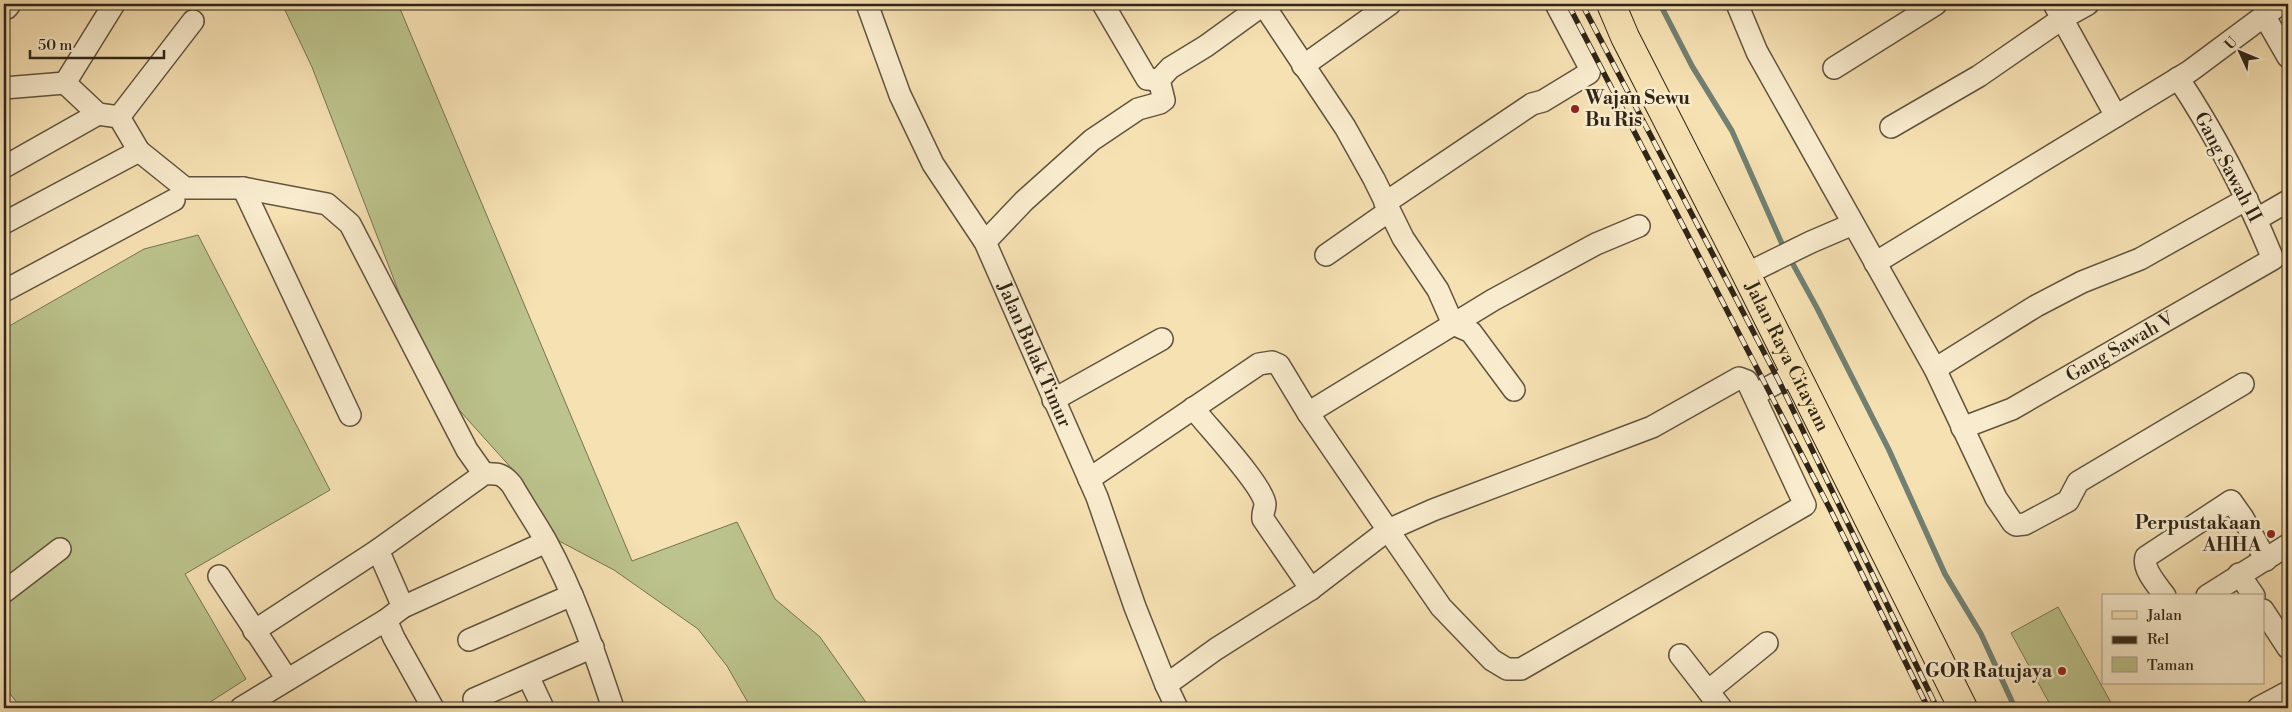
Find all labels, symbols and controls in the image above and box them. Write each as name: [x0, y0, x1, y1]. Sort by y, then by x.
scale bar: [30, 28, 164, 60]
north arrow: [2214, 28, 2264, 78]
text: U: [2221, 33, 2242, 54]
text: 50 m: [38, 36, 72, 55]
place label: Wajan Sewu Bu Ris: [1584, 86, 1690, 132]
marker: Wajan Sewu Bu Ris: [1569, 103, 1581, 115]
street label: Gang Sawah II: [2189, 108, 2267, 226]
street label: Jalan Raya Citayam: [1739, 276, 1835, 436]
street label: Jalan Bulak Timur: [992, 277, 1077, 431]
street label: Gang Sawah V: [2062, 306, 2179, 387]
place label: Perpustakaan AHHA: [2135, 511, 2261, 557]
marker: Perpustakaan AHHA: [2265, 528, 2277, 540]
legend: [2102, 594, 2264, 684]
text: Jalan: [2146, 606, 2182, 625]
text: Rel: [2147, 630, 2170, 649]
text: Taman: [2147, 656, 2194, 675]
place label: GOR Ratujaya: [1925, 659, 2053, 683]
marker: GOR Ratujaya: [2056, 665, 2068, 677]

